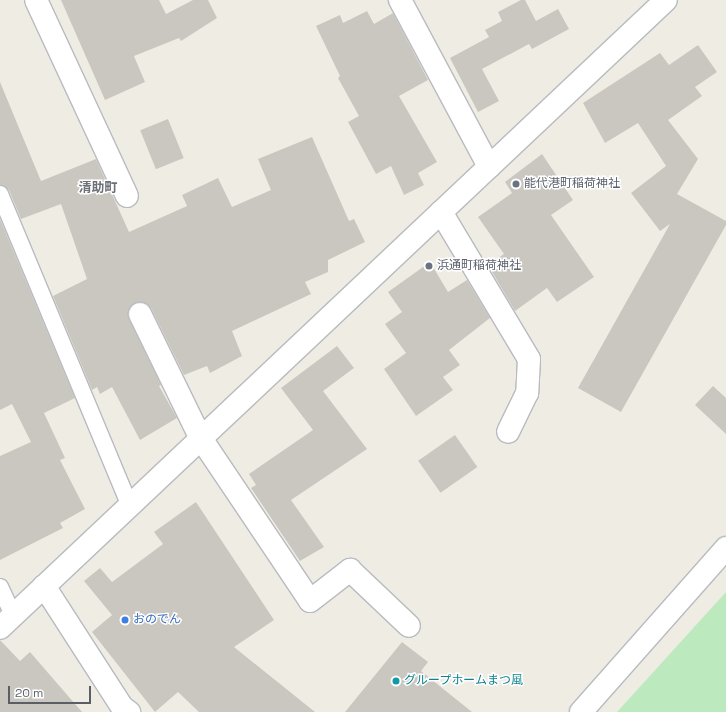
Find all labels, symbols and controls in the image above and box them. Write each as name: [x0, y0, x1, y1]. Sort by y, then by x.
place label: 能代港町稲荷神社: [524, 177, 620, 191]
marker: 能代港町稲荷神社: [511, 179, 521, 189]
district label: 清助町: [79, 180, 117, 196]
place label: 浜通町稲荷神社: [437, 259, 521, 273]
marker: 浜通町稲荷神社: [424, 261, 434, 271]
place label: おのでん: [133, 613, 181, 627]
marker: おのでん: [120, 615, 130, 625]
place label: グループホームまつ風: [404, 674, 524, 688]
marker: グループホームまつ風: [391, 676, 401, 686]
scale bar: [10, 678, 93, 704]
text: 20 m: [15, 685, 43, 701]

